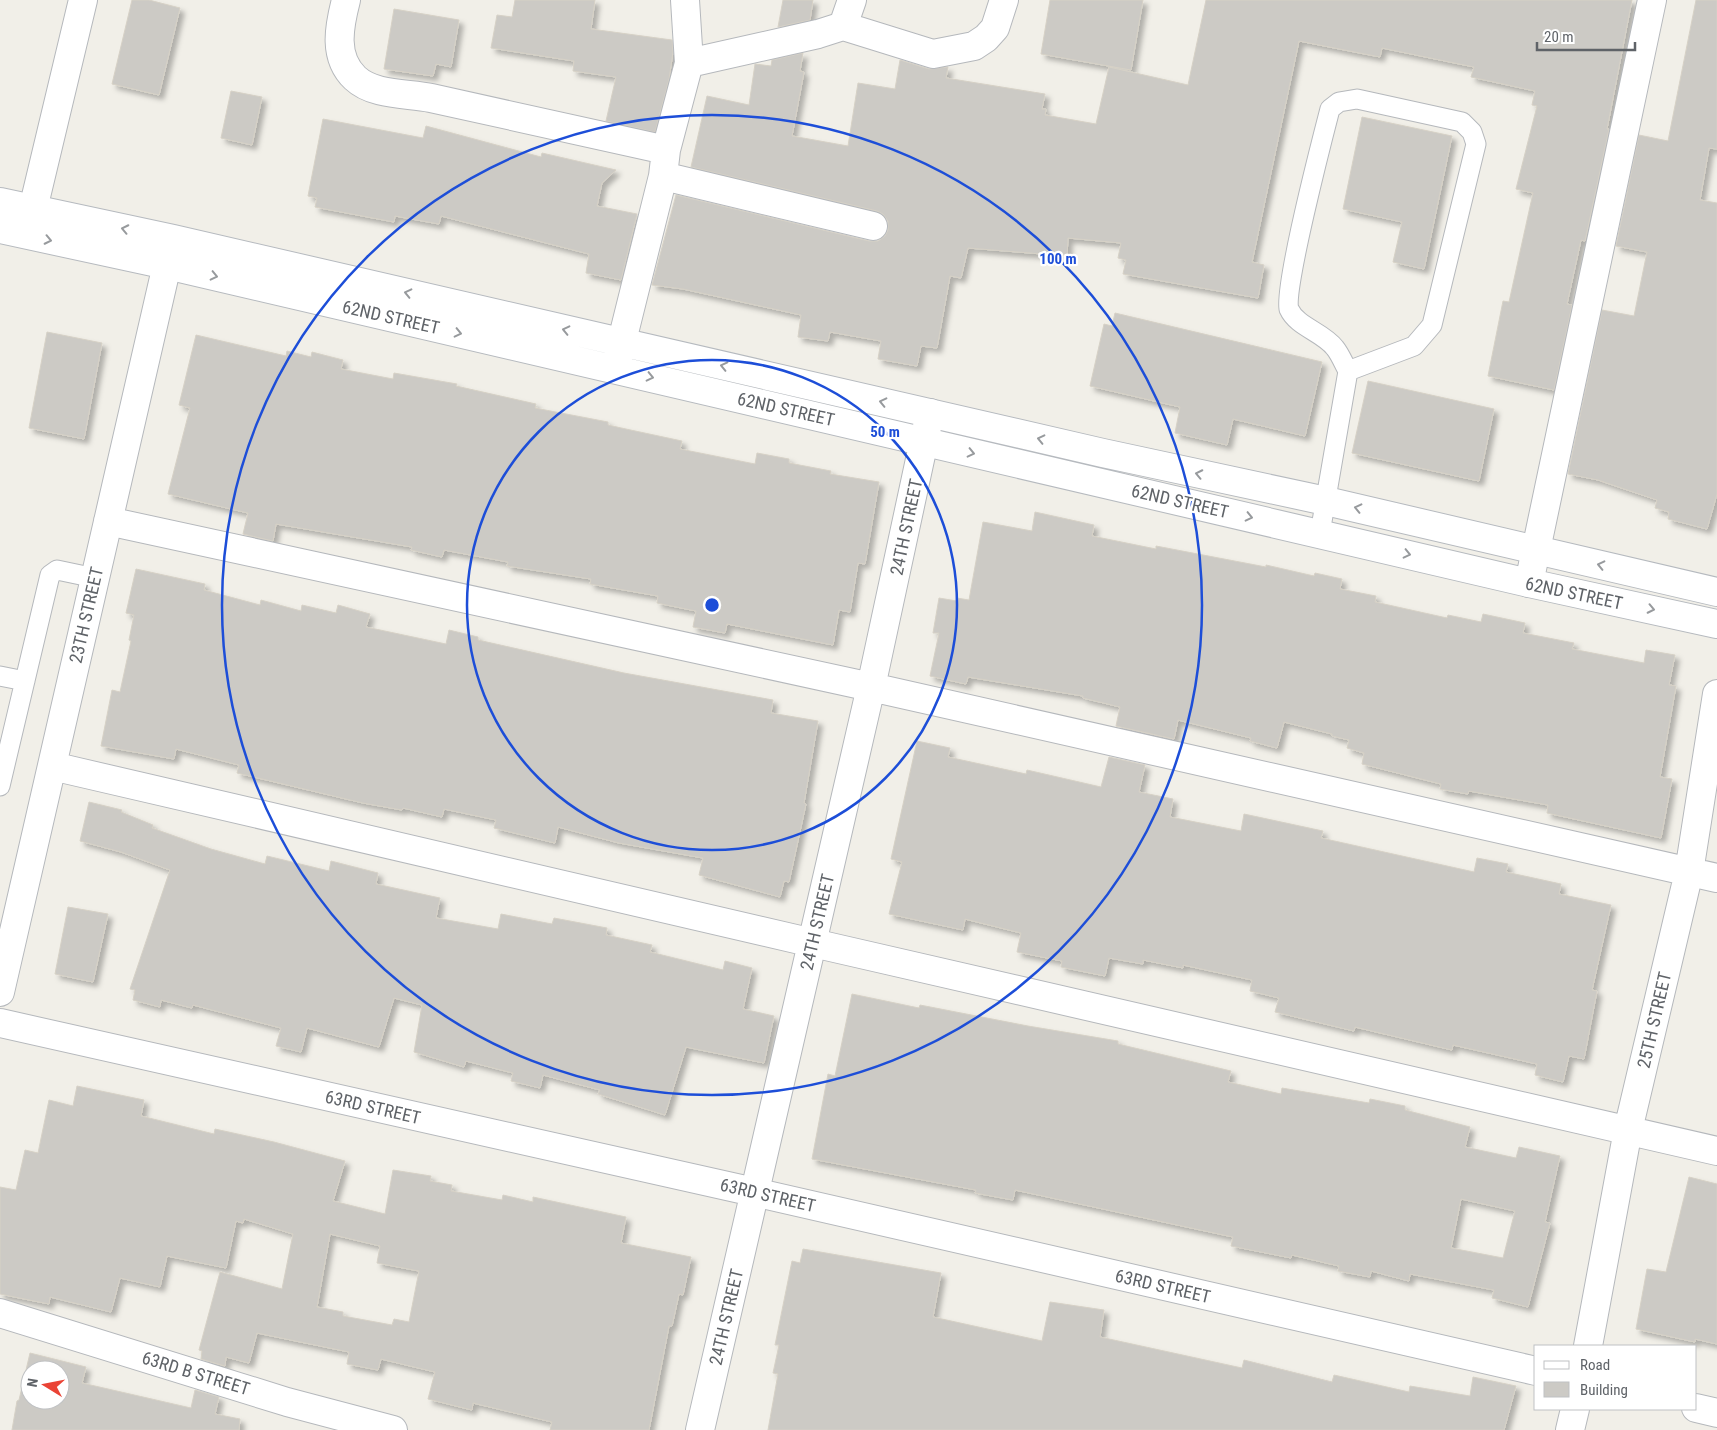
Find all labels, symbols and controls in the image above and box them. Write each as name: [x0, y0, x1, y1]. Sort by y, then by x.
scale bar: [1537, 20, 1634, 52]
text: 20 m: [1544, 28, 1574, 46]
one-way arrow: [120, 224, 129, 234]
one-way arrow: [43, 234, 52, 244]
text: 100 m: [1039, 250, 1077, 268]
one-way arrow: [210, 270, 219, 281]
one-way arrow: [403, 288, 412, 299]
street label: 62ND STREET: [340, 296, 442, 338]
one-way arrow: [562, 325, 570, 336]
one-way arrow: [453, 327, 462, 338]
one-way arrow: [720, 361, 729, 372]
one-way arrow: [646, 371, 655, 382]
street label: 62ND STREET: [735, 388, 837, 430]
one-way arrow: [878, 397, 887, 408]
text: 50 m: [870, 423, 900, 441]
one-way arrow: [1036, 434, 1045, 445]
one-way arrow: [967, 447, 976, 458]
one-way arrow: [1195, 469, 1204, 480]
street label: 24TH STREET: [886, 477, 926, 577]
street label: 62ND STREET: [1129, 480, 1231, 522]
one-way arrow: [1354, 503, 1362, 514]
one-way arrow: [1244, 511, 1253, 522]
one-way arrow: [1403, 548, 1412, 559]
one-way arrow: [1597, 560, 1606, 571]
street label: 23TH STREET: [65, 565, 107, 665]
street label: 62ND STREET: [1523, 572, 1625, 614]
centre of rings: [703, 596, 721, 614]
one-way arrow: [1646, 603, 1655, 614]
street label: 24TH STREET: [796, 872, 838, 972]
street label: 25TH STREET: [1633, 970, 1675, 1070]
street label: 63RD STREET: [323, 1086, 423, 1128]
street label: 63RD STREET: [718, 1174, 818, 1216]
street label: 63RD STREET: [1113, 1265, 1213, 1307]
street label: 24TH STREET: [705, 1267, 747, 1367]
legend: [1534, 1345, 1697, 1410]
street label: 63RD B STREET: [140, 1347, 252, 1399]
text: Road: [1580, 1356, 1610, 1374]
north arrow: [20, 1360, 70, 1410]
text: N: [24, 1377, 41, 1388]
text: Building: [1580, 1381, 1628, 1399]

